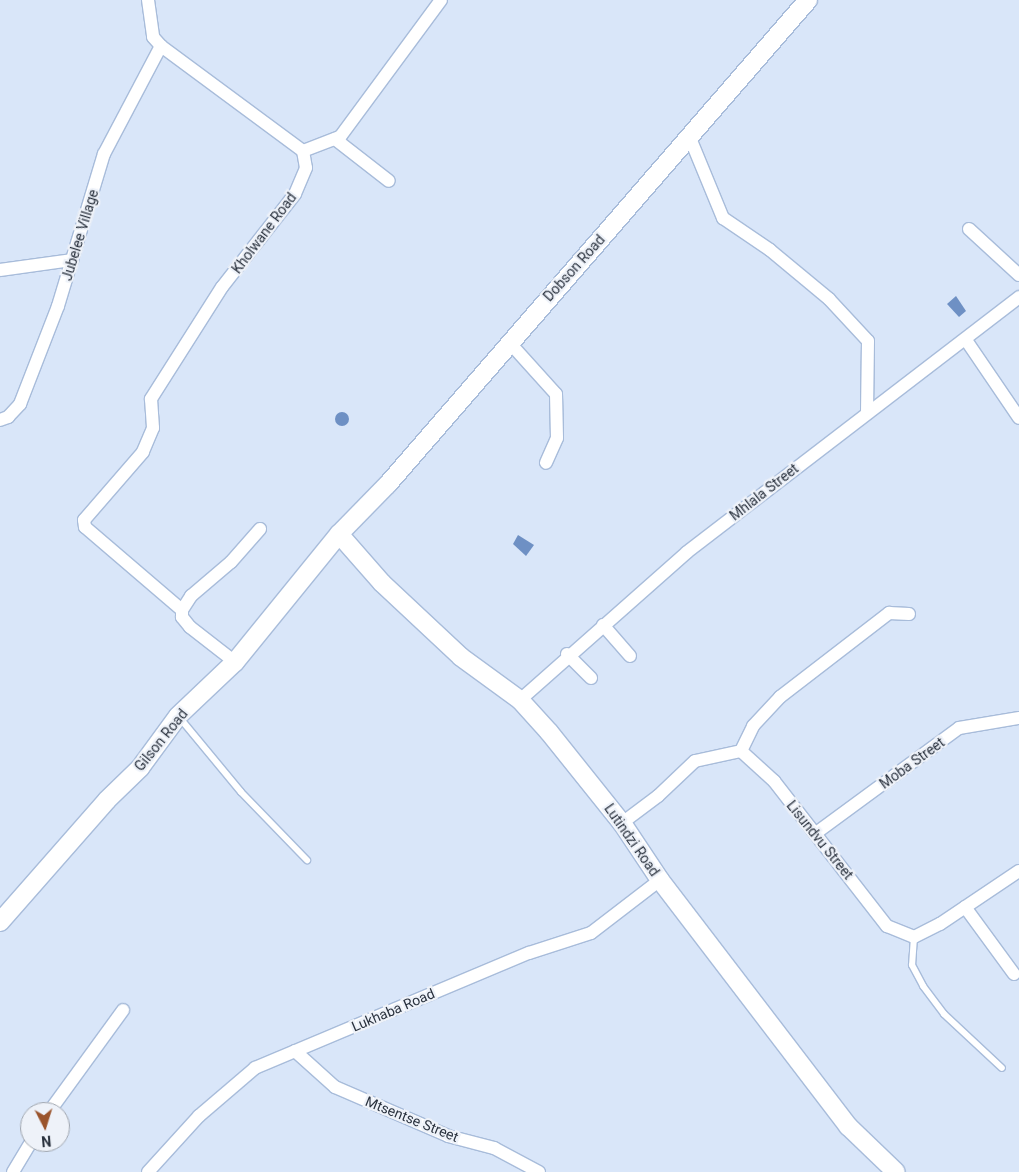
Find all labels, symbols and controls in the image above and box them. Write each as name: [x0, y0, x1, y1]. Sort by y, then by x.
street label: Jubelee Village: [58, 187, 102, 283]
street label: Kholwane Road: [228, 189, 300, 277]
street label: Dobson Road: [540, 231, 608, 305]
street label: Mhlala Street: [726, 460, 802, 524]
street label: Gilson Road: [131, 706, 191, 774]
street label: Moba Street: [876, 734, 948, 792]
street label: Lisundvu Street: [783, 797, 857, 883]
street label: Lutindzi Road: [601, 801, 663, 879]
street label: Lukhaba Road: [349, 985, 437, 1035]
street label: Mtsentse Street: [363, 1093, 461, 1145]
north arrow: [20, 1102, 70, 1152]
text: N: [41, 1133, 52, 1149]

